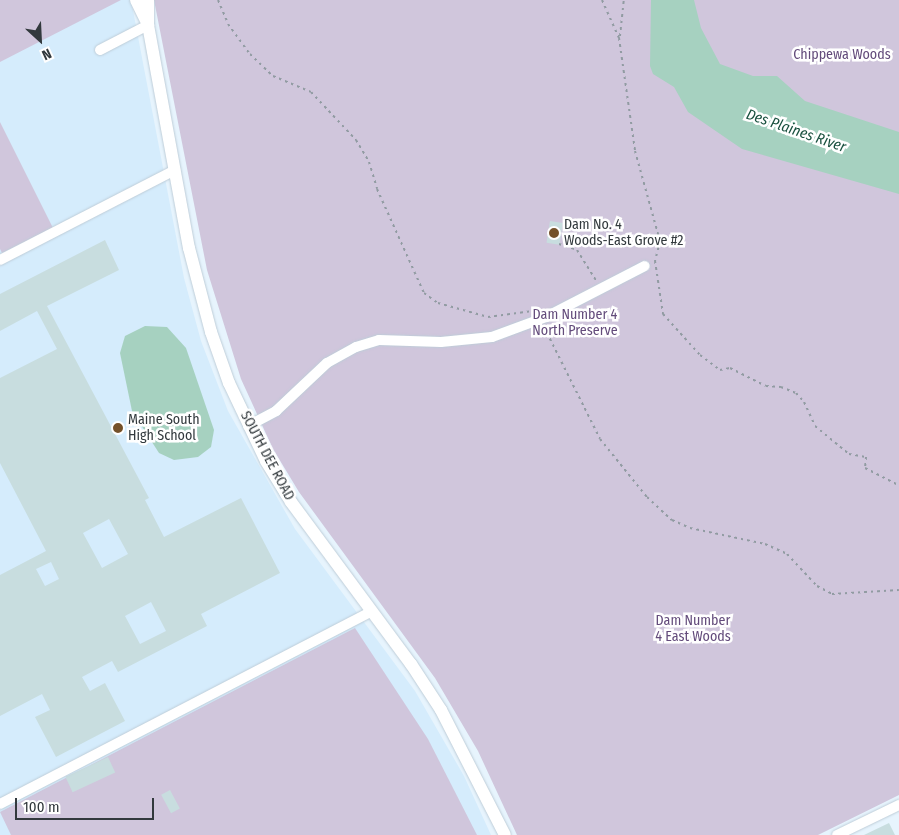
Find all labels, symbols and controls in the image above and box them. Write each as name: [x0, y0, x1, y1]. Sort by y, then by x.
north arrow: [15, 15, 65, 65]
text: N: [39, 45, 54, 64]
park label: Chippewa Woods: [793, 47, 891, 63]
water label: Des Plaines River: [744, 106, 848, 156]
place label: Dam No. 4 Woods-East Grove #2: [564, 217, 683, 250]
marker: Dam No. 4 Woods-East Grove #2: [548, 227, 560, 239]
park label: Dam Number 4 North Preserve: [532, 307, 618, 340]
street label: SOUTH DEE ROAD: [236, 409, 298, 503]
place label: Maine South High School: [128, 412, 200, 444]
marker: Maine South High School: [112, 422, 124, 434]
park label: Dam Number 4 East Woods: [655, 613, 731, 646]
scale bar: [18, 788, 156, 820]
text: 100 m: [23, 798, 60, 816]

